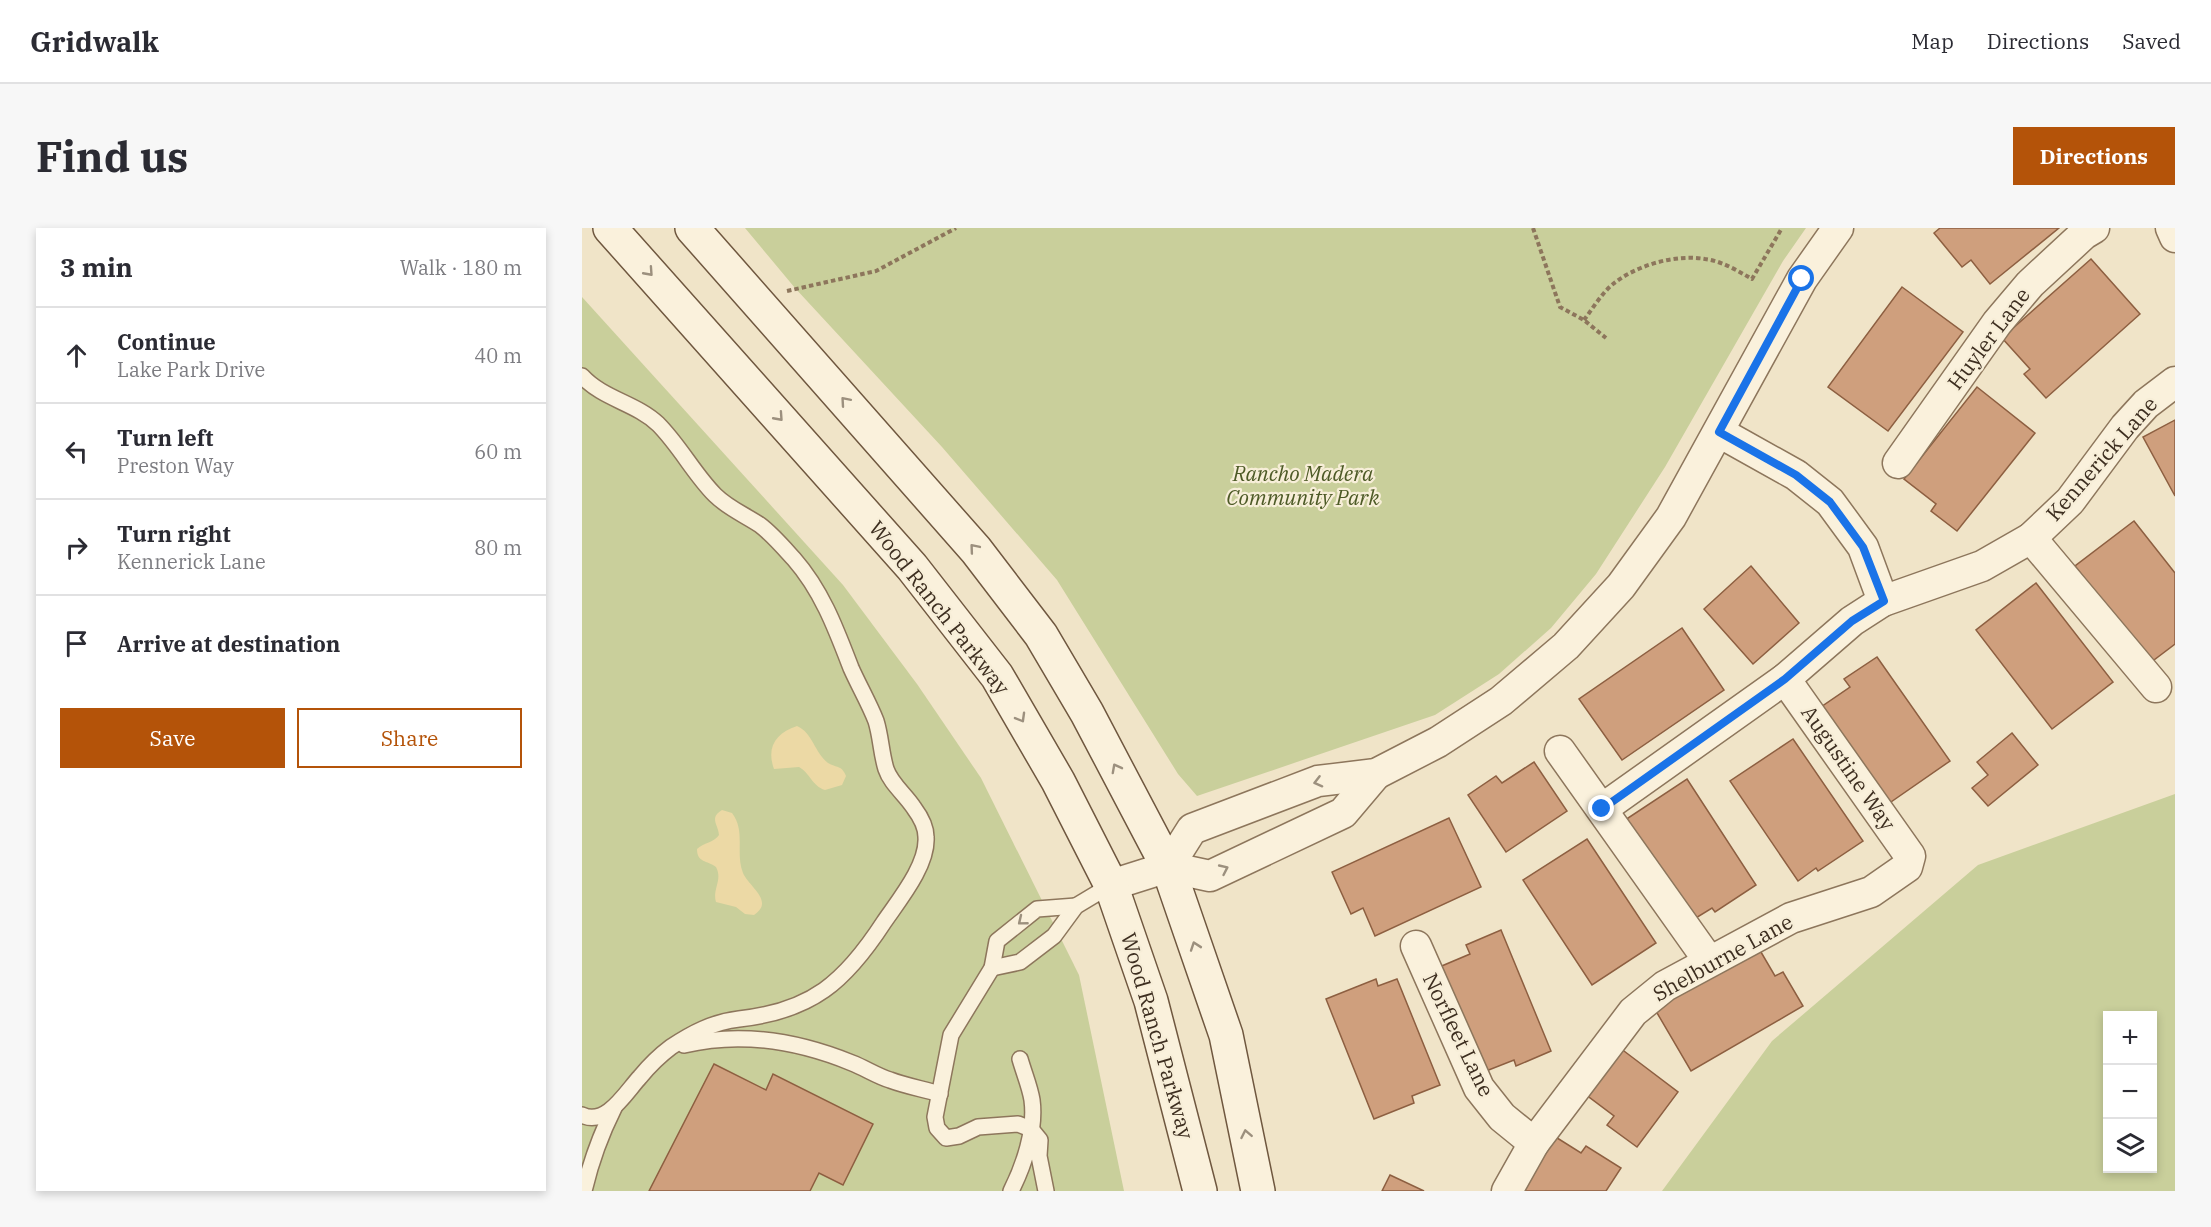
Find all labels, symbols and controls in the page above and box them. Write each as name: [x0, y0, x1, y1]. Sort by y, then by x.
text: Gridwalk: [30, 23, 159, 60]
text: Map: [1911, 27, 1954, 55]
text: Directions: [1987, 27, 2089, 55]
text: Saved: [2122, 27, 2181, 55]
button: Directions: [2013, 127, 2175, 185]
text: Find us: [36, 129, 188, 184]
text: 3 min: [60, 250, 133, 284]
text: Walk · 180 m: [400, 254, 522, 281]
one-way arrow: [642, 265, 653, 276]
route start: [1788, 265, 1814, 291]
street label: Huyler Lane: [1941, 282, 2036, 395]
text: Continue: [117, 327, 216, 356]
icon: ahead: [60, 339, 93, 372]
text: 40 m: [474, 342, 522, 369]
text: Lake Park Drive: [117, 356, 265, 383]
street label: Kennerick Lane: [2039, 390, 2163, 526]
one-way arrow: [841, 397, 852, 408]
one-way arrow: [772, 411, 783, 421]
text: Turn left: [117, 423, 213, 452]
icon: left: [60, 435, 93, 468]
text: 60 m: [474, 438, 522, 465]
text: Preston Way: [117, 452, 234, 479]
park label: Rancho Madera Community Park: [1226, 459, 1381, 511]
street label: Wood Ranch Parkway: [863, 515, 1017, 701]
text: Turn right: [117, 519, 231, 548]
icon: right: [60, 531, 93, 564]
text: 80 m: [474, 534, 522, 561]
one-way arrow: [970, 544, 981, 555]
text: Kennerick Lane: [117, 548, 266, 575]
icon: arrive: [60, 627, 93, 660]
text: Arrive at destination: [117, 629, 340, 658]
street label: Augustine Way: [1795, 699, 1903, 836]
button: Save: [60, 708, 285, 768]
button: Share: [297, 708, 522, 768]
one-way arrow: [1014, 712, 1025, 722]
one-way arrow: [1111, 764, 1123, 775]
one-way arrow: [1313, 774, 1323, 787]
route end: [1588, 795, 1614, 821]
one-way arrow: [1217, 865, 1228, 877]
street label: Shelburne Lane: [1647, 907, 1798, 1007]
one-way arrow: [1017, 913, 1028, 924]
street label: Wood Ranch Parkway: [1115, 929, 1201, 1143]
one-way arrow: [1190, 941, 1203, 952]
street label: Norfleet Lane: [1417, 968, 1501, 1101]
map controls: [2103, 1011, 2157, 1173]
button: +: [2103, 1011, 2157, 1065]
button: −: [2103, 1065, 2157, 1119]
button: layers: [2103, 1119, 2157, 1173]
one-way arrow: [1240, 1129, 1253, 1139]

